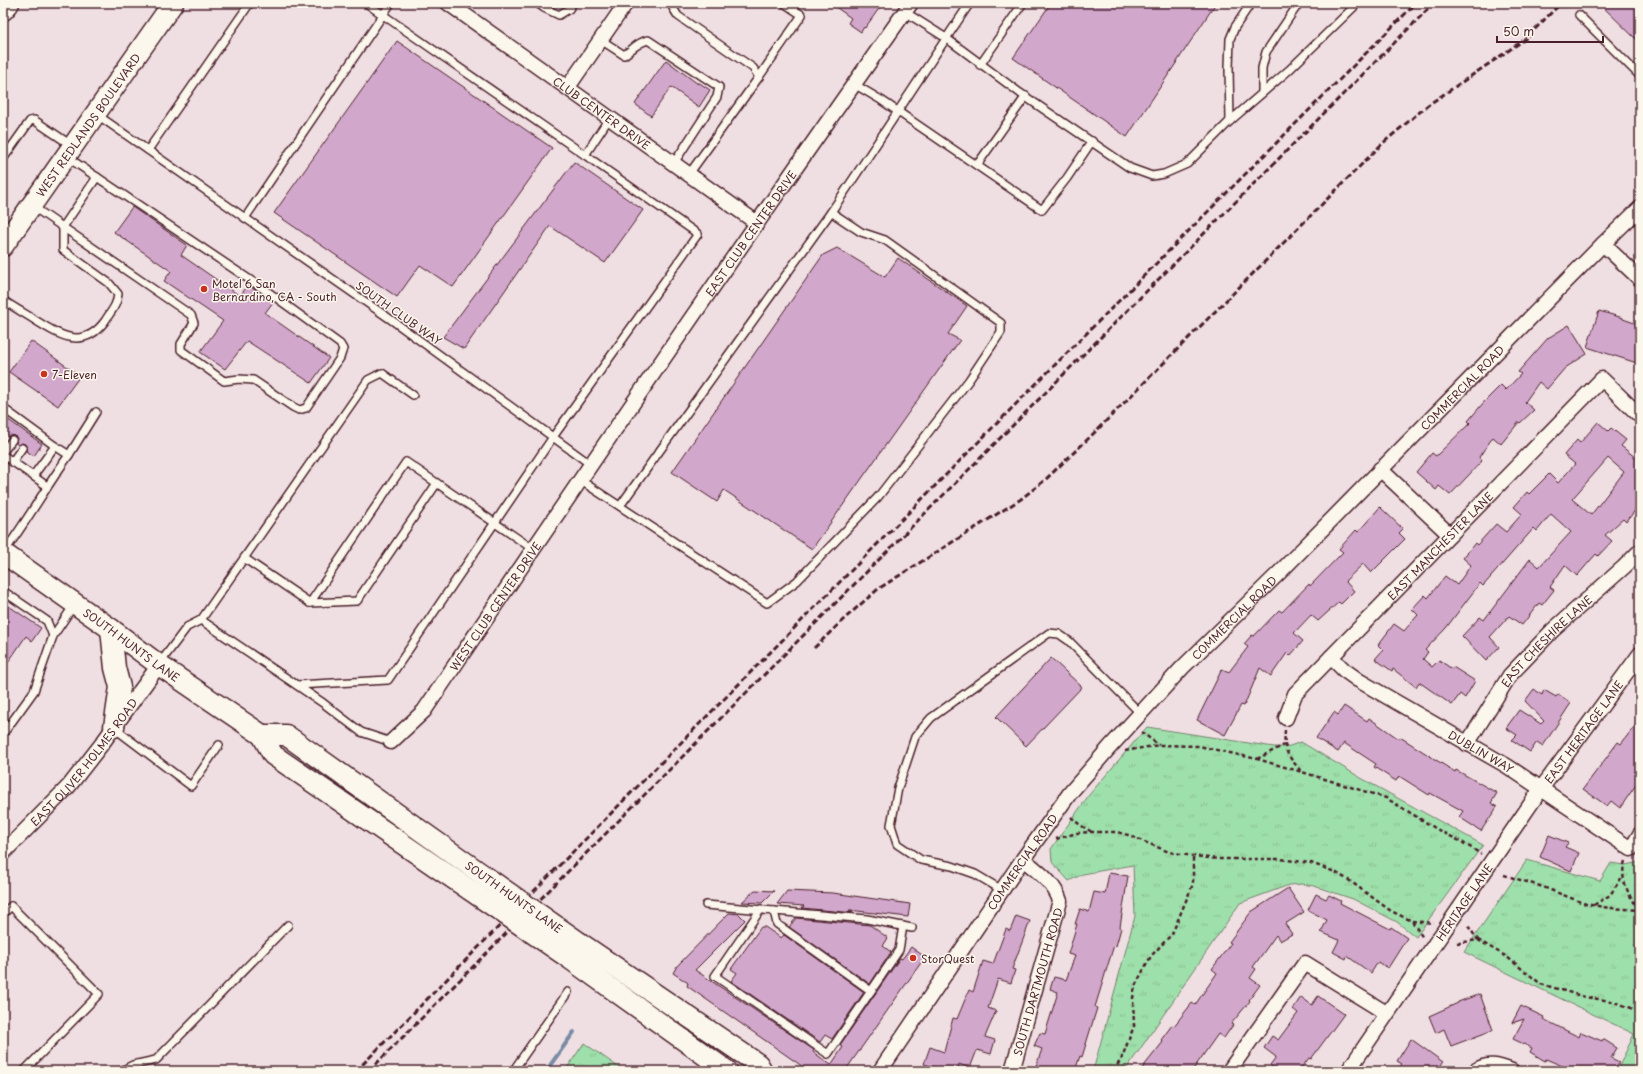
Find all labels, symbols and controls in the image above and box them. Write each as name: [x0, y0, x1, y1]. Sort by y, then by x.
scale bar: [1497, 18, 1603, 44]
text: 50 m: [1503, 22, 1534, 40]
street label: WEST REDLANDS BOULEVARD: [32, 49, 144, 200]
street label: CLUB CENTER DRIVE: [550, 72, 654, 153]
street label: EAST CLUB CENTER DRIVE: [701, 166, 800, 300]
place label: Motel 6 San Bernardino, CA - South: [212, 275, 337, 305]
street label: SOUTH CLUB WAY: [353, 277, 445, 349]
marker: Motel 6 San Bernardino, CA - South: [199, 284, 209, 294]
street label: COMMERCIAL ROAD: [1416, 341, 1508, 434]
place label: 7-Eleven: [52, 366, 97, 383]
marker: 7-Eleven: [39, 369, 49, 379]
street label: EAST MANCHESTER LANE: [1383, 487, 1497, 604]
street label: WEST CLUB CENTER DRIVE: [445, 538, 545, 674]
street label: COMMERCIAL ROAD: [1187, 572, 1280, 663]
street label: EAST CHESHIRE LANE: [1496, 591, 1596, 690]
street label: SOUTH HUNTS LANE: [80, 604, 184, 685]
street label: EAST HERITAGE LANE: [1540, 676, 1627, 787]
street label: EAST OLIVER HOLMES ROAD: [26, 694, 141, 830]
street label: DUBLIN WAY: [1445, 726, 1517, 777]
street label: COMMERCIAL ROAD: [983, 810, 1061, 913]
street label: SOUTH HUNTS LANE: [462, 857, 566, 937]
street label: HERITAGE LANE: [1431, 860, 1496, 944]
street label: SOUTH DARTMOUTH ROAD: [1008, 905, 1066, 1058]
place label: StorQuest: [921, 950, 975, 967]
marker: StorQuest: [908, 953, 918, 963]

